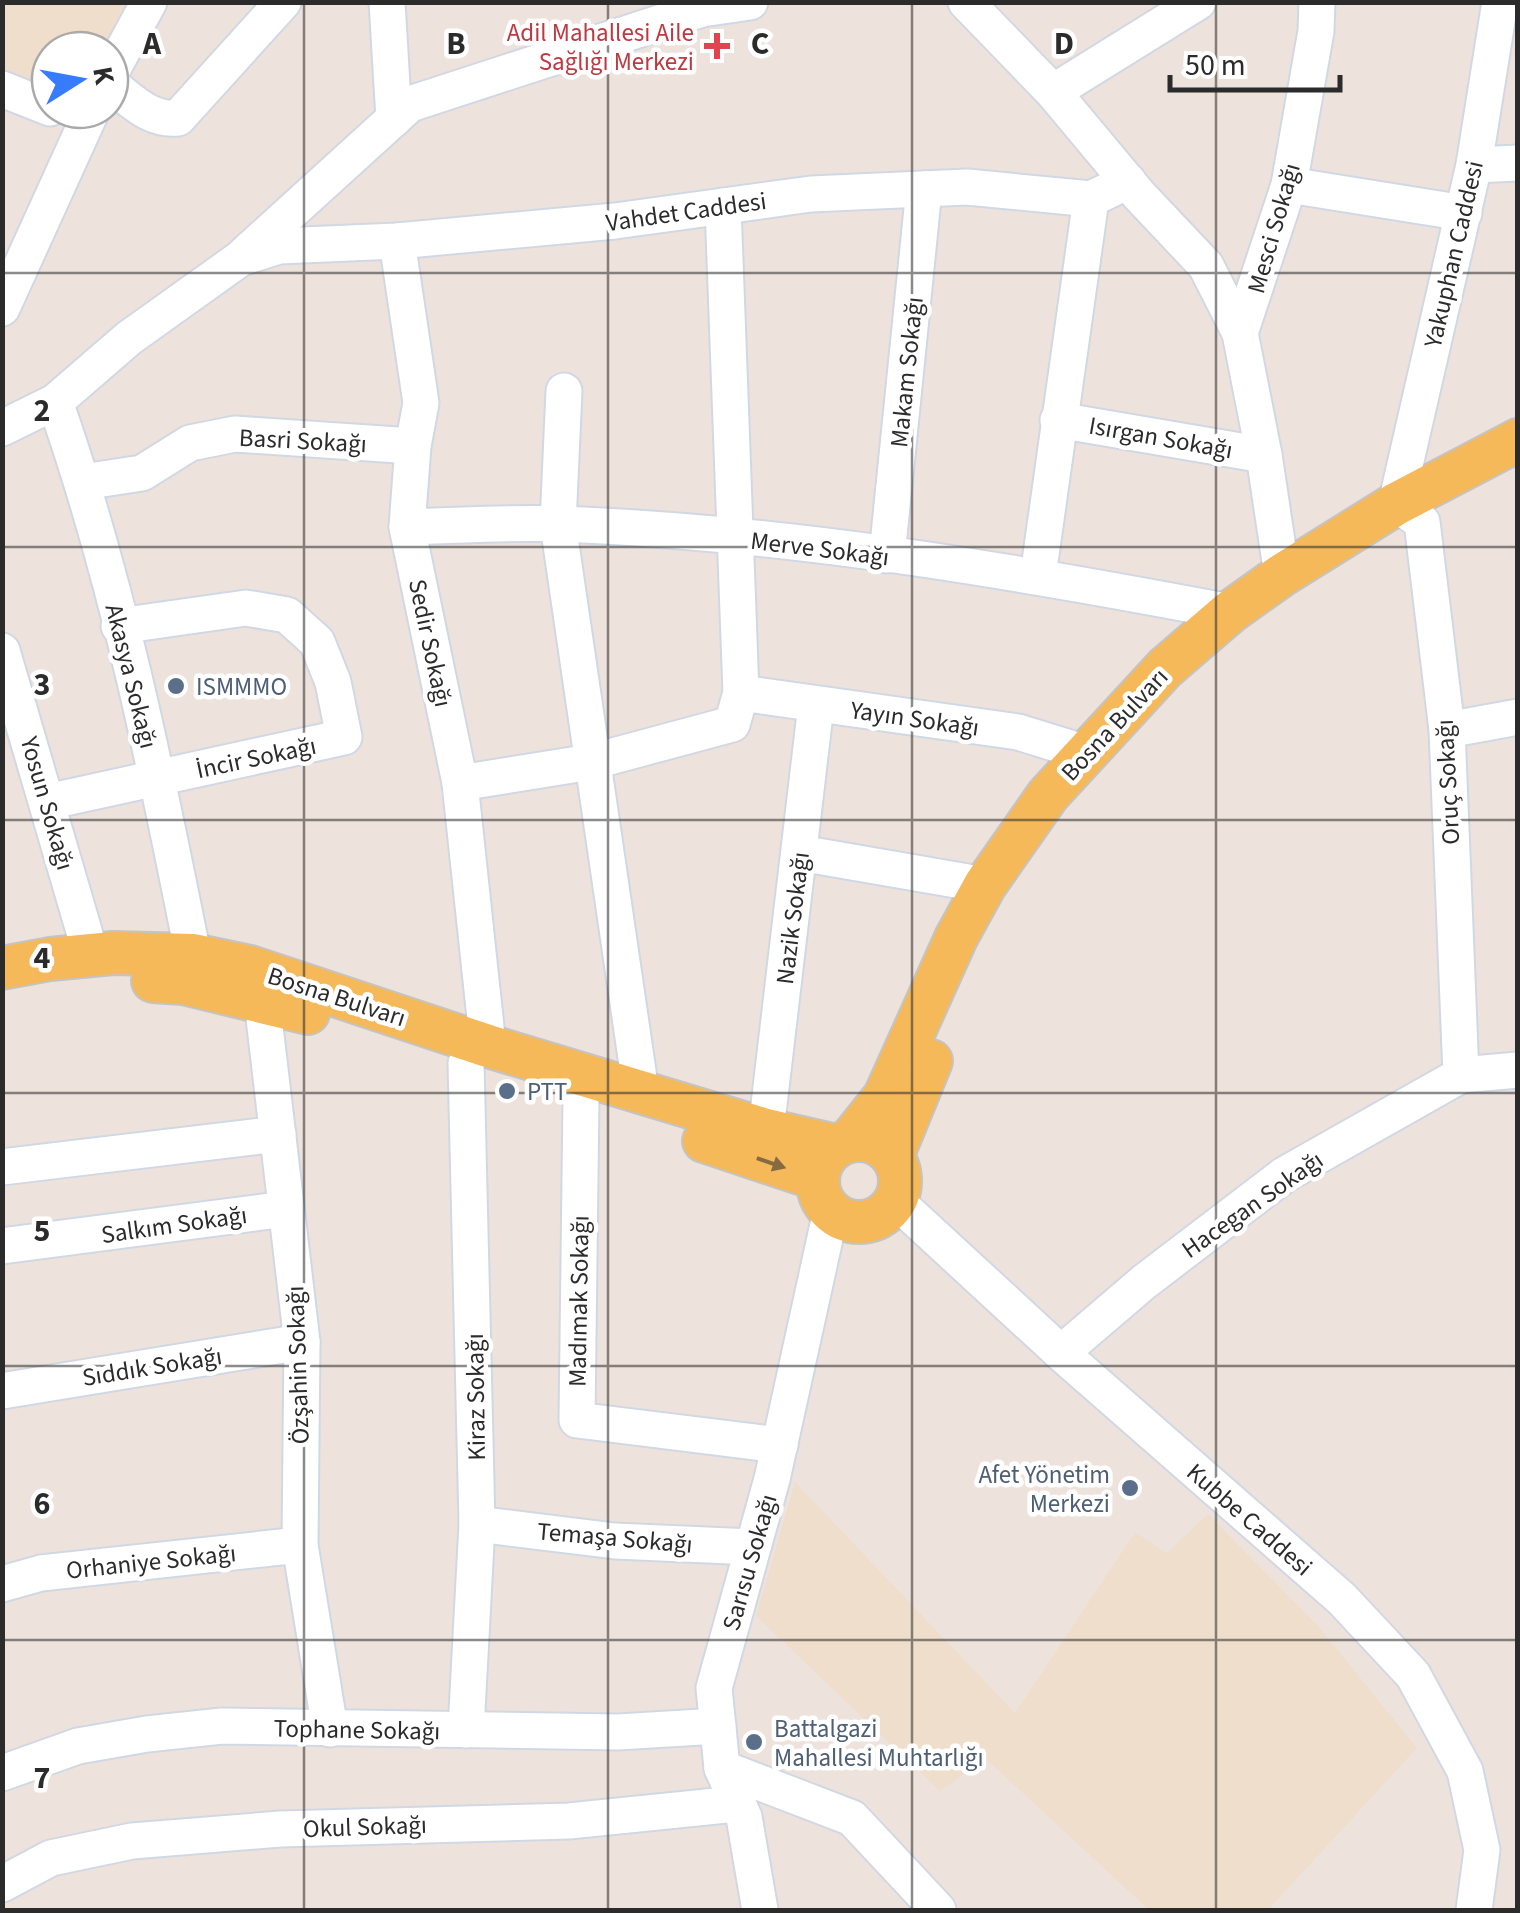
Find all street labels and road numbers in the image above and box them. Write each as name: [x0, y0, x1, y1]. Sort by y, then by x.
street label: Yakuphan Caddesi: [1415, 157, 1493, 352]
street label: Mesci Sokağı: [1238, 159, 1310, 298]
street label: Vahdet Caddesi: [604, 183, 769, 241]
street label: Makam Sokağı: [881, 295, 933, 449]
street label: Isırgan Sokağı: [1086, 408, 1236, 468]
street label: Basri Sokağı: [238, 420, 368, 462]
street label: Merve Sokağı: [749, 523, 891, 575]
street label: Sedir Sokağı: [399, 576, 461, 710]
street label: Akasya Sokağı: [96, 600, 166, 752]
street label: Bosna Bulvarı: [1053, 660, 1177, 789]
street label: Yayın Sokağı: [847, 692, 982, 746]
street label: Oruç Sokağı: [1427, 718, 1469, 846]
street label: İncir Sokağı: [193, 728, 320, 788]
street label: Yosun Sokağı: [11, 731, 83, 874]
street label: Nazik Sokağı: [767, 850, 819, 986]
street label: Bosna Bulvarı: [263, 958, 410, 1036]
street label: Hacegan Sokağı: [1174, 1143, 1331, 1267]
street label: Salkım Sokağı: [99, 1197, 249, 1253]
street label: Madımak Sokağı: [560, 1215, 598, 1387]
street label: Özşahin Sokağı: [277, 1285, 319, 1445]
street label: Kiraz Sokağı: [457, 1333, 495, 1461]
street label: Sıddık Sokağı: [80, 1338, 225, 1396]
street label: Kubbe Caddesi: [1179, 1455, 1320, 1585]
street label: Sarısu Sokağı: [713, 1490, 787, 1635]
street label: Temaşa Sokağı: [536, 1513, 694, 1563]
street label: Orhaniye Sokağı: [64, 1535, 238, 1589]
street label: Tophane Sokağı: [273, 1711, 441, 1749]
street label: Okul Sokağı: [302, 1807, 428, 1847]

